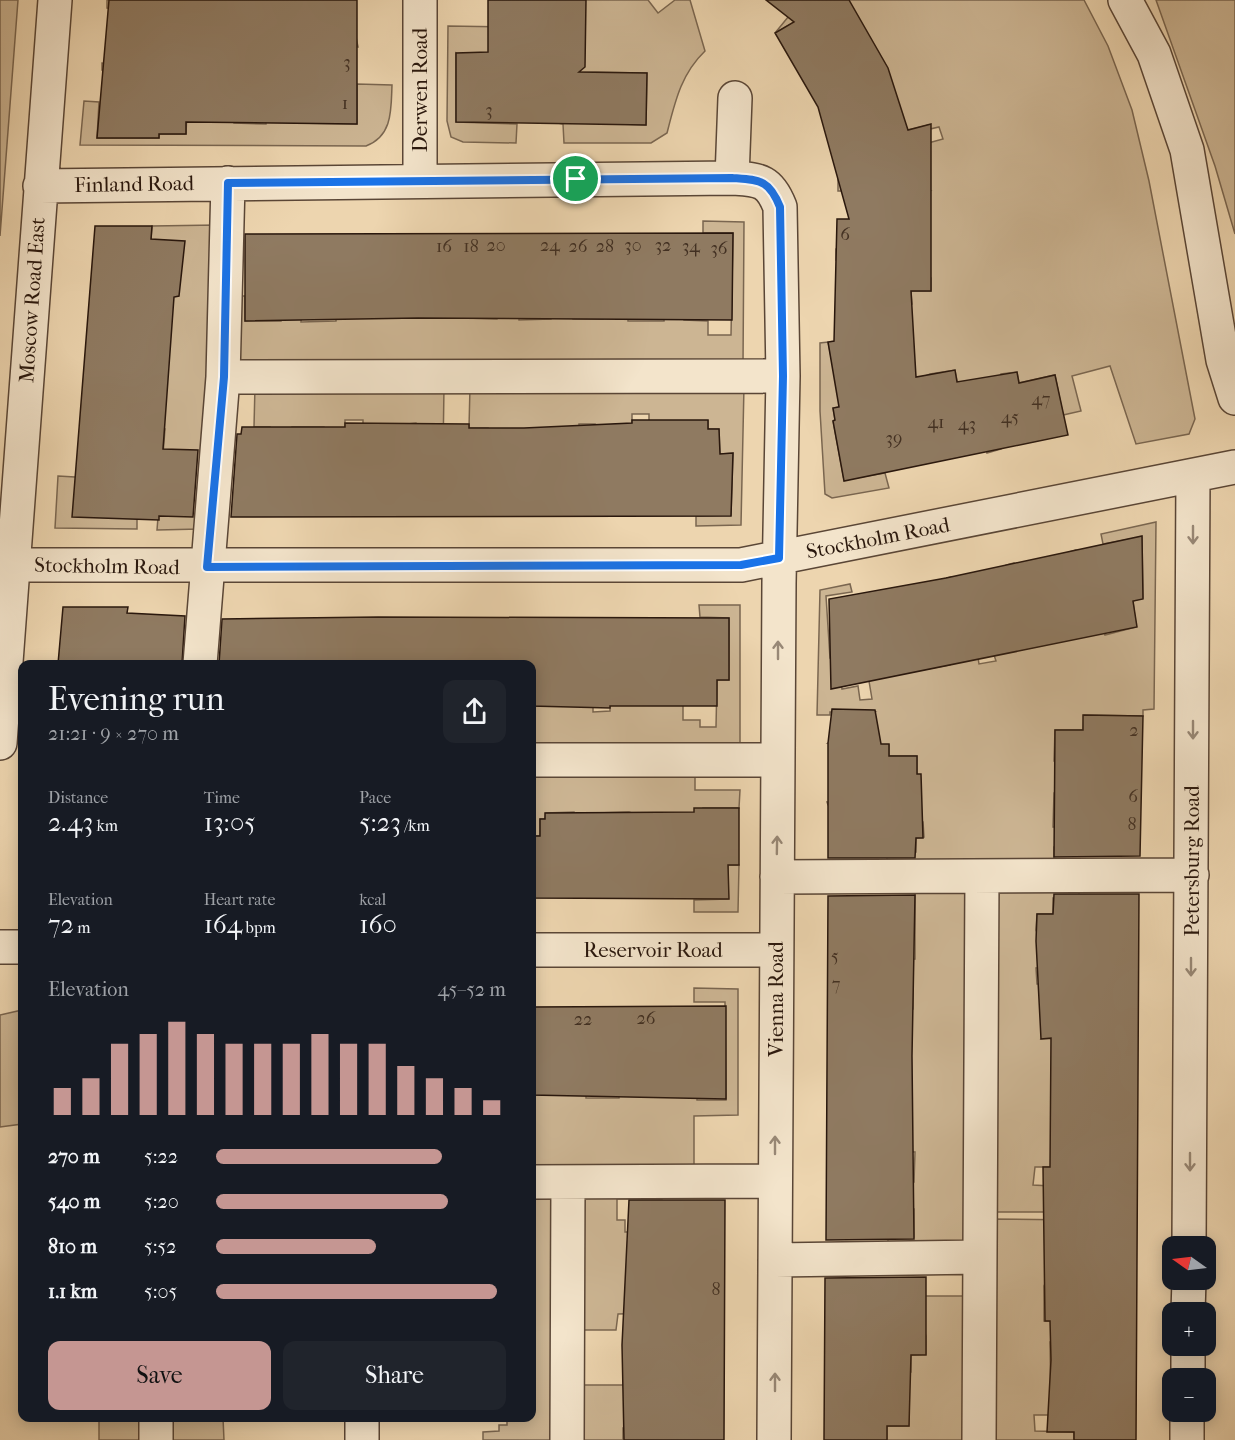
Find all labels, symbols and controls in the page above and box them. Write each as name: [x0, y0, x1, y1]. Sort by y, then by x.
street label: Derwen Road: [408, 27, 432, 152]
house number: 3: [343, 52, 351, 73]
house number: 1: [342, 93, 348, 114]
house number: 3: [485, 100, 493, 121]
pin: [550, 153, 601, 204]
icon: arrive: [559, 162, 592, 195]
street label: Finland Road: [74, 171, 195, 197]
street label: Moscow Road East: [14, 216, 50, 384]
house number: 6: [840, 224, 850, 245]
house number: 20: [486, 235, 506, 256]
house number: 24: [540, 235, 560, 256]
house number: 30: [624, 235, 642, 256]
house number: 32: [655, 235, 671, 256]
house number: 16: [436, 236, 452, 257]
house number: 18: [463, 236, 479, 257]
house number: 26: [568, 236, 588, 257]
house number: 28: [596, 236, 614, 257]
house number: 34: [682, 236, 700, 257]
house number: 36: [710, 238, 728, 259]
house number: 47: [1032, 389, 1051, 410]
house number: 45: [1001, 407, 1019, 428]
house number: 41: [927, 412, 945, 433]
house number: 43: [958, 414, 976, 435]
house number: 39: [886, 428, 902, 449]
street label: Stockholm Road: [804, 512, 952, 564]
one-way arrow: [1187, 524, 1199, 544]
street label: Stockholm Road: [34, 553, 181, 579]
one-way arrow: [772, 640, 784, 660]
text: Evening run: [48, 680, 225, 719]
button: share: [443, 680, 506, 743]
one-way arrow: [1187, 719, 1199, 739]
house number: 2: [1129, 720, 1139, 741]
text: 21:21 · 9 × 270 m: [48, 722, 179, 745]
street label: Petersburg Road: [1180, 785, 1204, 937]
house number: 6: [1128, 786, 1138, 807]
text: Distance: [48, 788, 108, 807]
text: Time: [204, 788, 240, 807]
text: Pace: [359, 788, 391, 807]
text: 2.43: [48, 807, 93, 838]
text: 13:05: [204, 807, 255, 838]
text: 5:23: [359, 807, 401, 838]
house number: 8: [1127, 814, 1137, 835]
text: km: [93, 816, 118, 835]
text: /km: [401, 816, 430, 835]
one-way arrow: [771, 835, 783, 855]
text: Elevation: [48, 890, 113, 909]
text: Heart rate: [204, 890, 275, 909]
text: kcal: [359, 890, 386, 909]
text: 72: [48, 909, 74, 940]
text: 164: [204, 909, 242, 940]
text: 160: [359, 909, 397, 940]
text: m: [74, 918, 91, 937]
text: bpm: [242, 918, 276, 937]
street label: Reservoir Road: [583, 938, 723, 962]
street label: Vienna Road: [764, 941, 788, 1058]
house number: 5: [831, 946, 839, 967]
one-way arrow: [1185, 956, 1197, 976]
house number: 7: [832, 974, 841, 995]
text: Elevation: [48, 978, 129, 1001]
text: 45–52 m: [438, 978, 506, 1001]
house number: 26: [636, 1008, 656, 1029]
house number: 22: [574, 1009, 592, 1030]
one-way arrow: [769, 1135, 781, 1155]
text: 270 m: [48, 1145, 100, 1168]
text: 5:22: [144, 1145, 178, 1168]
one-way arrow: [1184, 1151, 1196, 1171]
text: 540 m: [48, 1190, 100, 1213]
text: 5:20: [144, 1190, 179, 1213]
text: 810 m: [48, 1235, 97, 1258]
text: 5:52: [144, 1235, 176, 1258]
north arrow: [1162, 1236, 1216, 1290]
map controls: [1162, 1236, 1216, 1422]
house number: 8: [711, 1279, 721, 1300]
text: 1.1 km: [48, 1280, 97, 1303]
text: 5:05: [144, 1280, 177, 1303]
button: +: [1162, 1302, 1216, 1356]
button: Save: [48, 1341, 271, 1410]
button: Share: [283, 1341, 506, 1410]
button: −: [1162, 1368, 1216, 1422]
one-way arrow: [769, 1372, 781, 1392]

